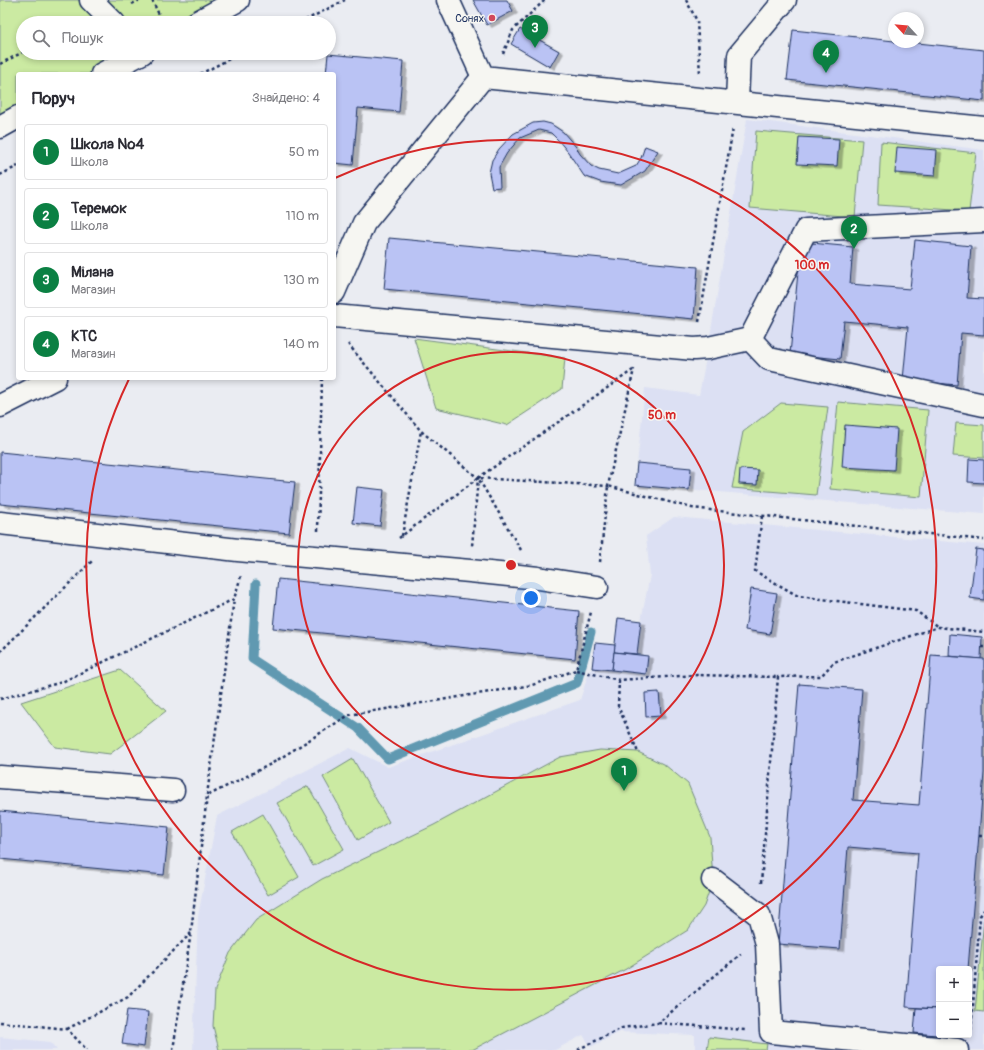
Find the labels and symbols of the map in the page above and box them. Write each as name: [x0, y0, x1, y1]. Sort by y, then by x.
place label: Сонях: [455, 12, 484, 25]
north arrow: [888, 12, 924, 48]
marker: Сонях: [487, 13, 497, 23]
pin: 3: [522, 15, 548, 48]
pin: 4: [813, 40, 839, 73]
pin: 2: [841, 216, 867, 249]
text: 100 m: [795, 258, 830, 273]
text: 50 m: [648, 408, 676, 423]
centre of rings: [504, 558, 518, 572]
your location: [521, 588, 541, 608]
pin: 1: [611, 758, 637, 791]

